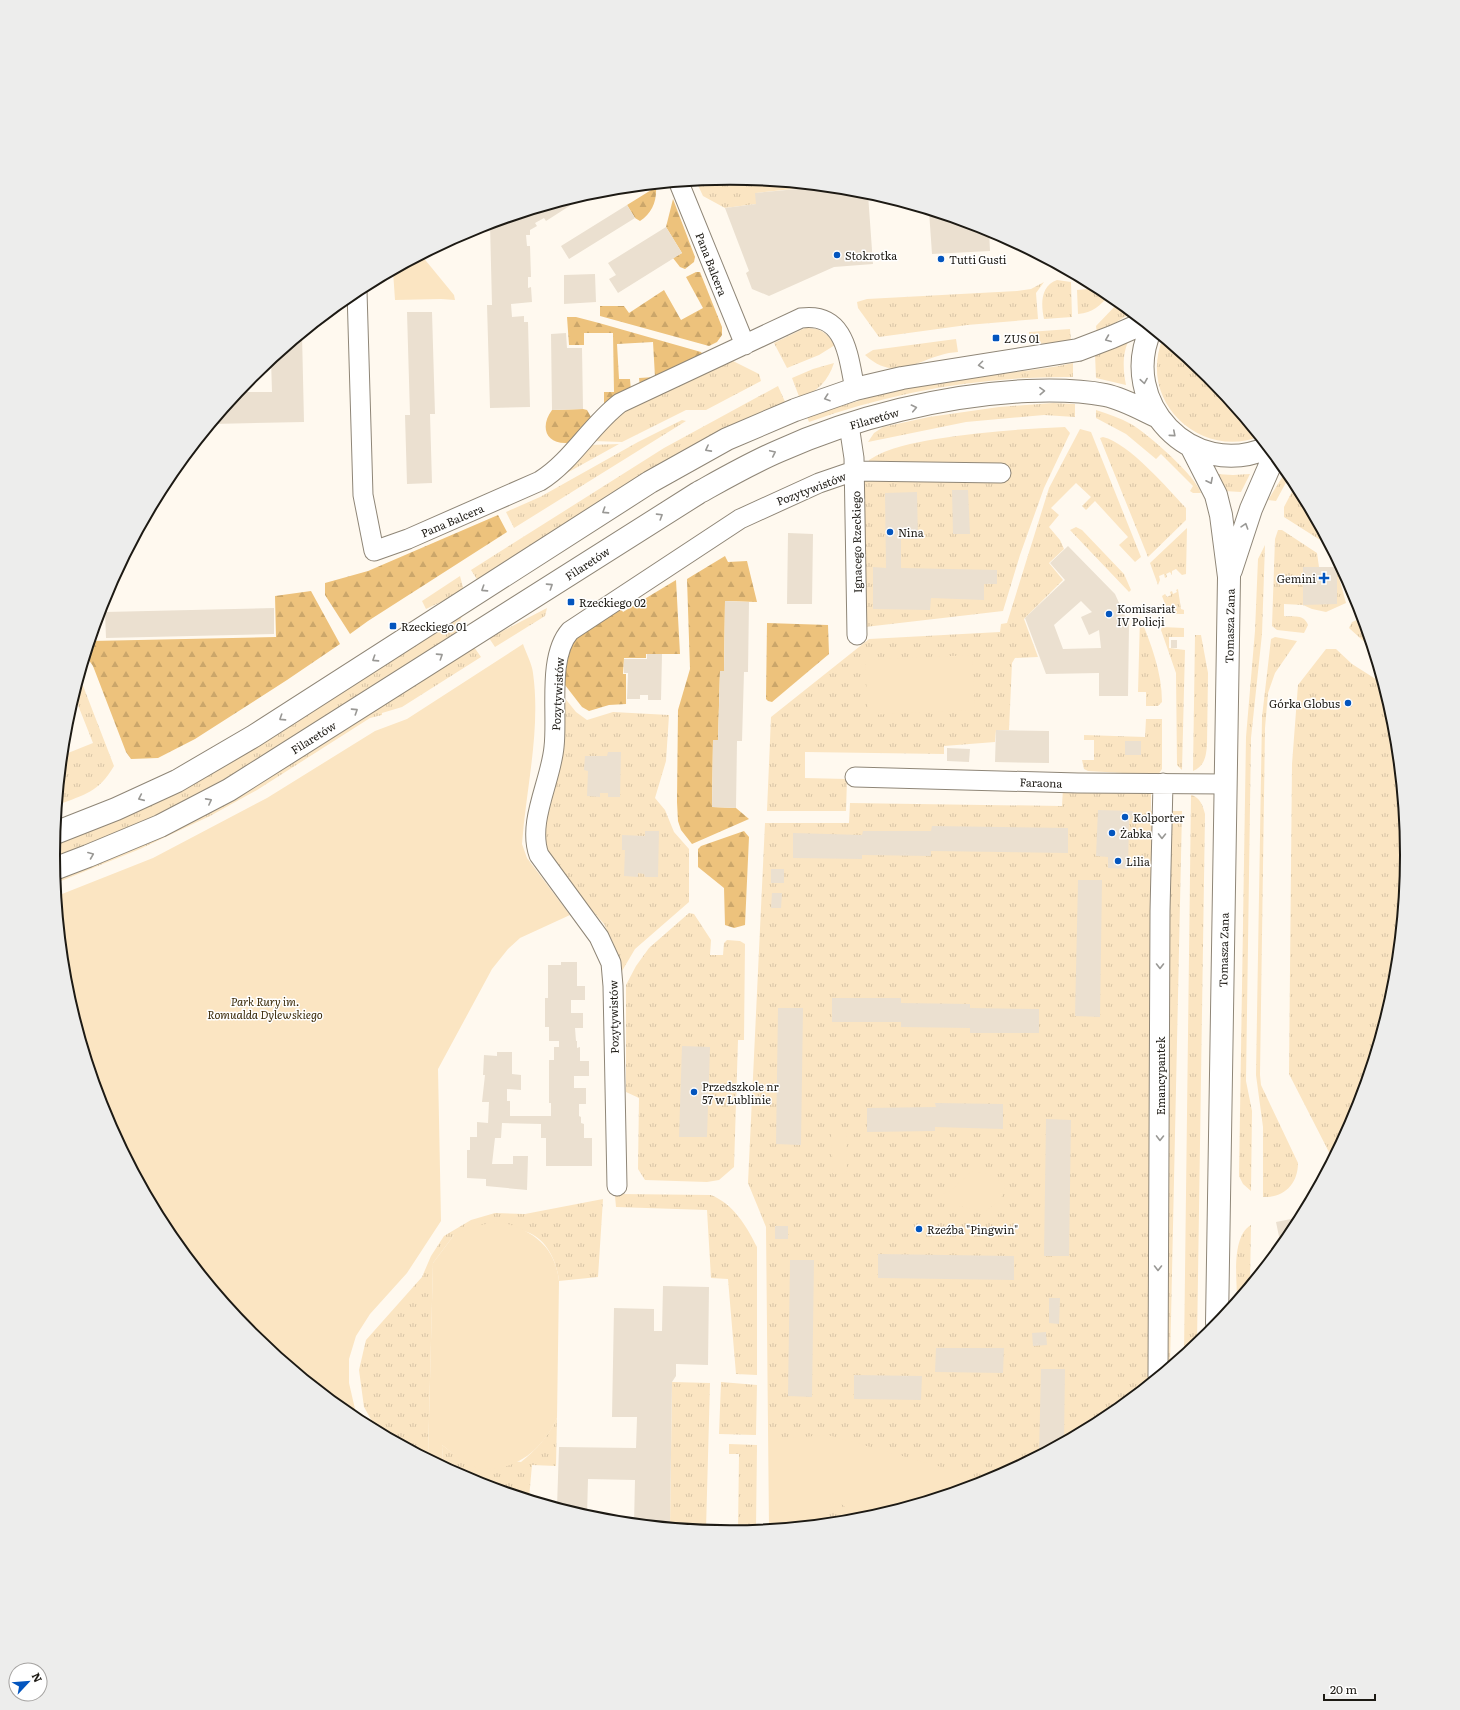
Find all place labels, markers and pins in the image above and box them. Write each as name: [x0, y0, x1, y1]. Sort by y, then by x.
place label: Stokrotka: [845, 247, 897, 263]
marker: Stokrotka: [832, 250, 842, 260]
place label: Tutti Gusti: [949, 251, 1007, 267]
marker: Tutti Gusti: [936, 254, 946, 264]
place label: ZUS 01: [1004, 330, 1040, 346]
marker: ZUS 01: [991, 333, 1001, 343]
place label: Nina: [898, 524, 924, 540]
marker: Nina: [885, 527, 895, 537]
place label: Gemini: [1277, 570, 1316, 586]
marker: Gemini: [1319, 573, 1329, 583]
place label: Rzeckiego 02: [579, 594, 646, 610]
marker: Rzeckiego 02: [566, 597, 576, 607]
place label: Komisariat IV Policji: [1117, 600, 1176, 629]
marker: Komisariat IV Policji: [1104, 609, 1114, 619]
place label: Rzeckiego 01: [401, 618, 467, 634]
marker: Rzeckiego 01: [388, 621, 398, 631]
place label: Górka Globus: [1269, 695, 1340, 711]
marker: Górka Globus: [1343, 698, 1353, 708]
place label: Kolporter: [1133, 809, 1185, 825]
marker: Kolporter: [1120, 812, 1130, 822]
place label: Żabka: [1120, 825, 1152, 841]
marker: Żabka: [1107, 828, 1117, 838]
place label: Lilia: [1126, 853, 1150, 869]
marker: Lilia: [1113, 856, 1123, 866]
place label: Przedszkole nr 57 w Lublinie: [702, 1078, 779, 1107]
marker: Przedszkole nr 57 w Lublinie: [689, 1087, 699, 1097]
place label: Rzeźba "Pingwin": [927, 1221, 1018, 1237]
marker: Rzeźba "Pingwin": [914, 1224, 924, 1234]

